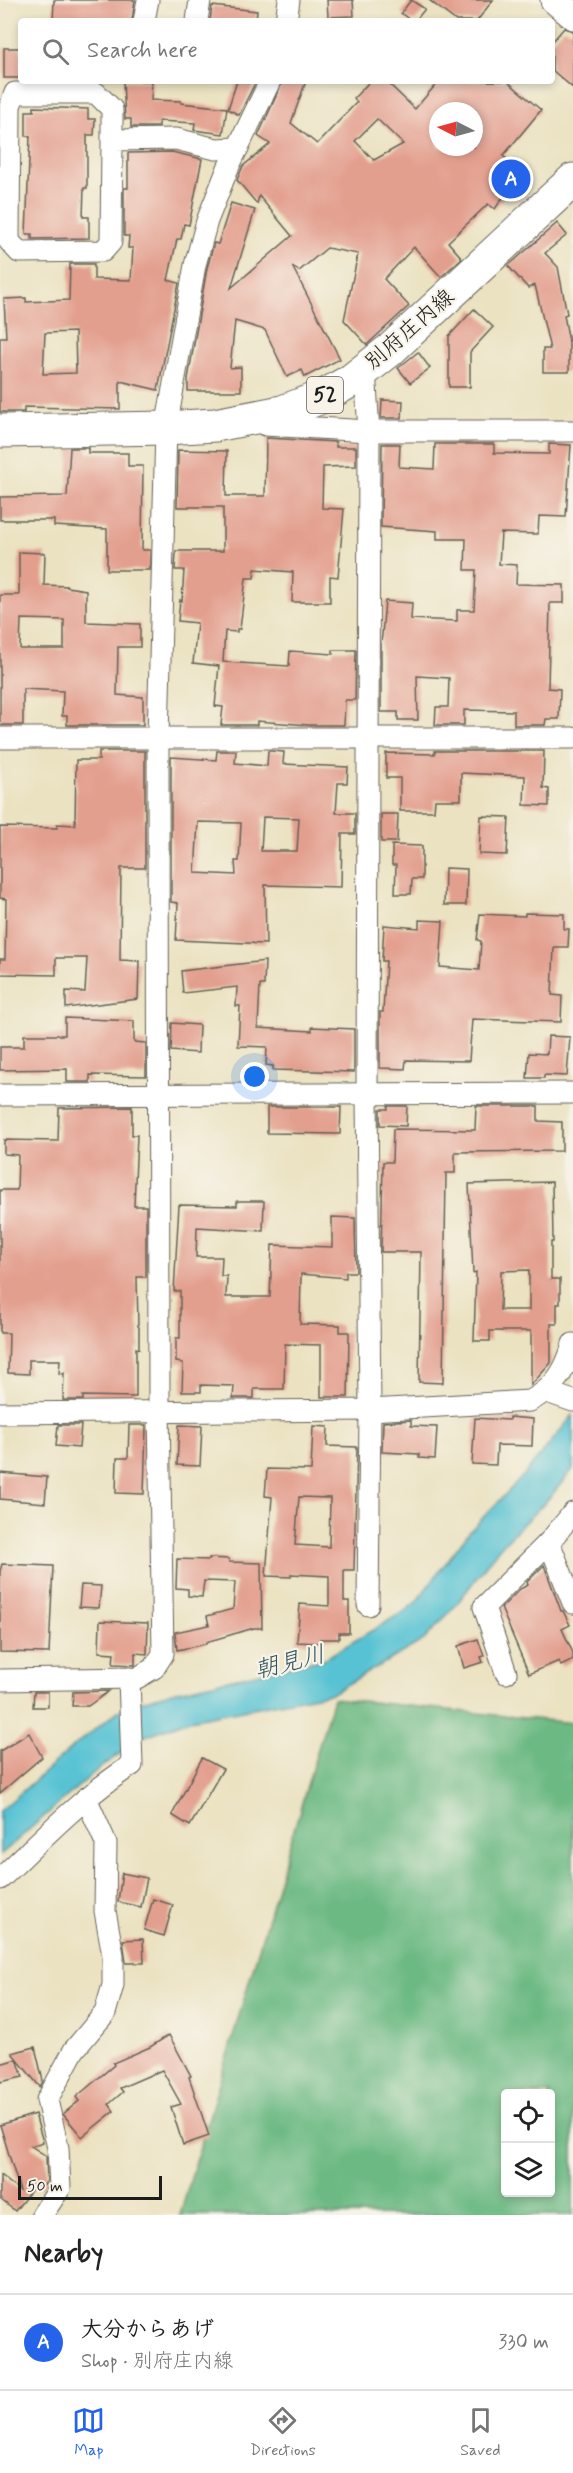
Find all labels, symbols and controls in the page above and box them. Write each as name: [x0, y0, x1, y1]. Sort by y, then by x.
search box: [18, 18, 555, 84]
icon: search: [39, 35, 72, 68]
text: Search here: [87, 37, 198, 65]
north arrow: [429, 102, 483, 156]
pin: A: [492, 156, 530, 201]
street label: 別府庄内線: [359, 283, 461, 377]
road number: 52: [307, 377, 343, 413]
your location: [240, 1062, 269, 1091]
water label: 朝見川: [251, 1639, 329, 1687]
map controls: [501, 2089, 555, 2197]
button: locate: [501, 2089, 555, 2143]
button: layers: [501, 2143, 555, 2197]
scale bar: [18, 2173, 162, 2200]
text: 50 m: [27, 2176, 63, 2197]
text: Nearby: [24, 2237, 103, 2271]
text: 大分からあげ: [81, 2316, 214, 2344]
text: A: [37, 2329, 50, 2356]
text: 330 m: [498, 2329, 549, 2356]
text: Shop · 別府庄内線: [81, 2348, 233, 2375]
tab: Map: [72, 2404, 105, 2461]
tab: Directions: [250, 2404, 316, 2461]
tab: Saved: [460, 2404, 501, 2461]

